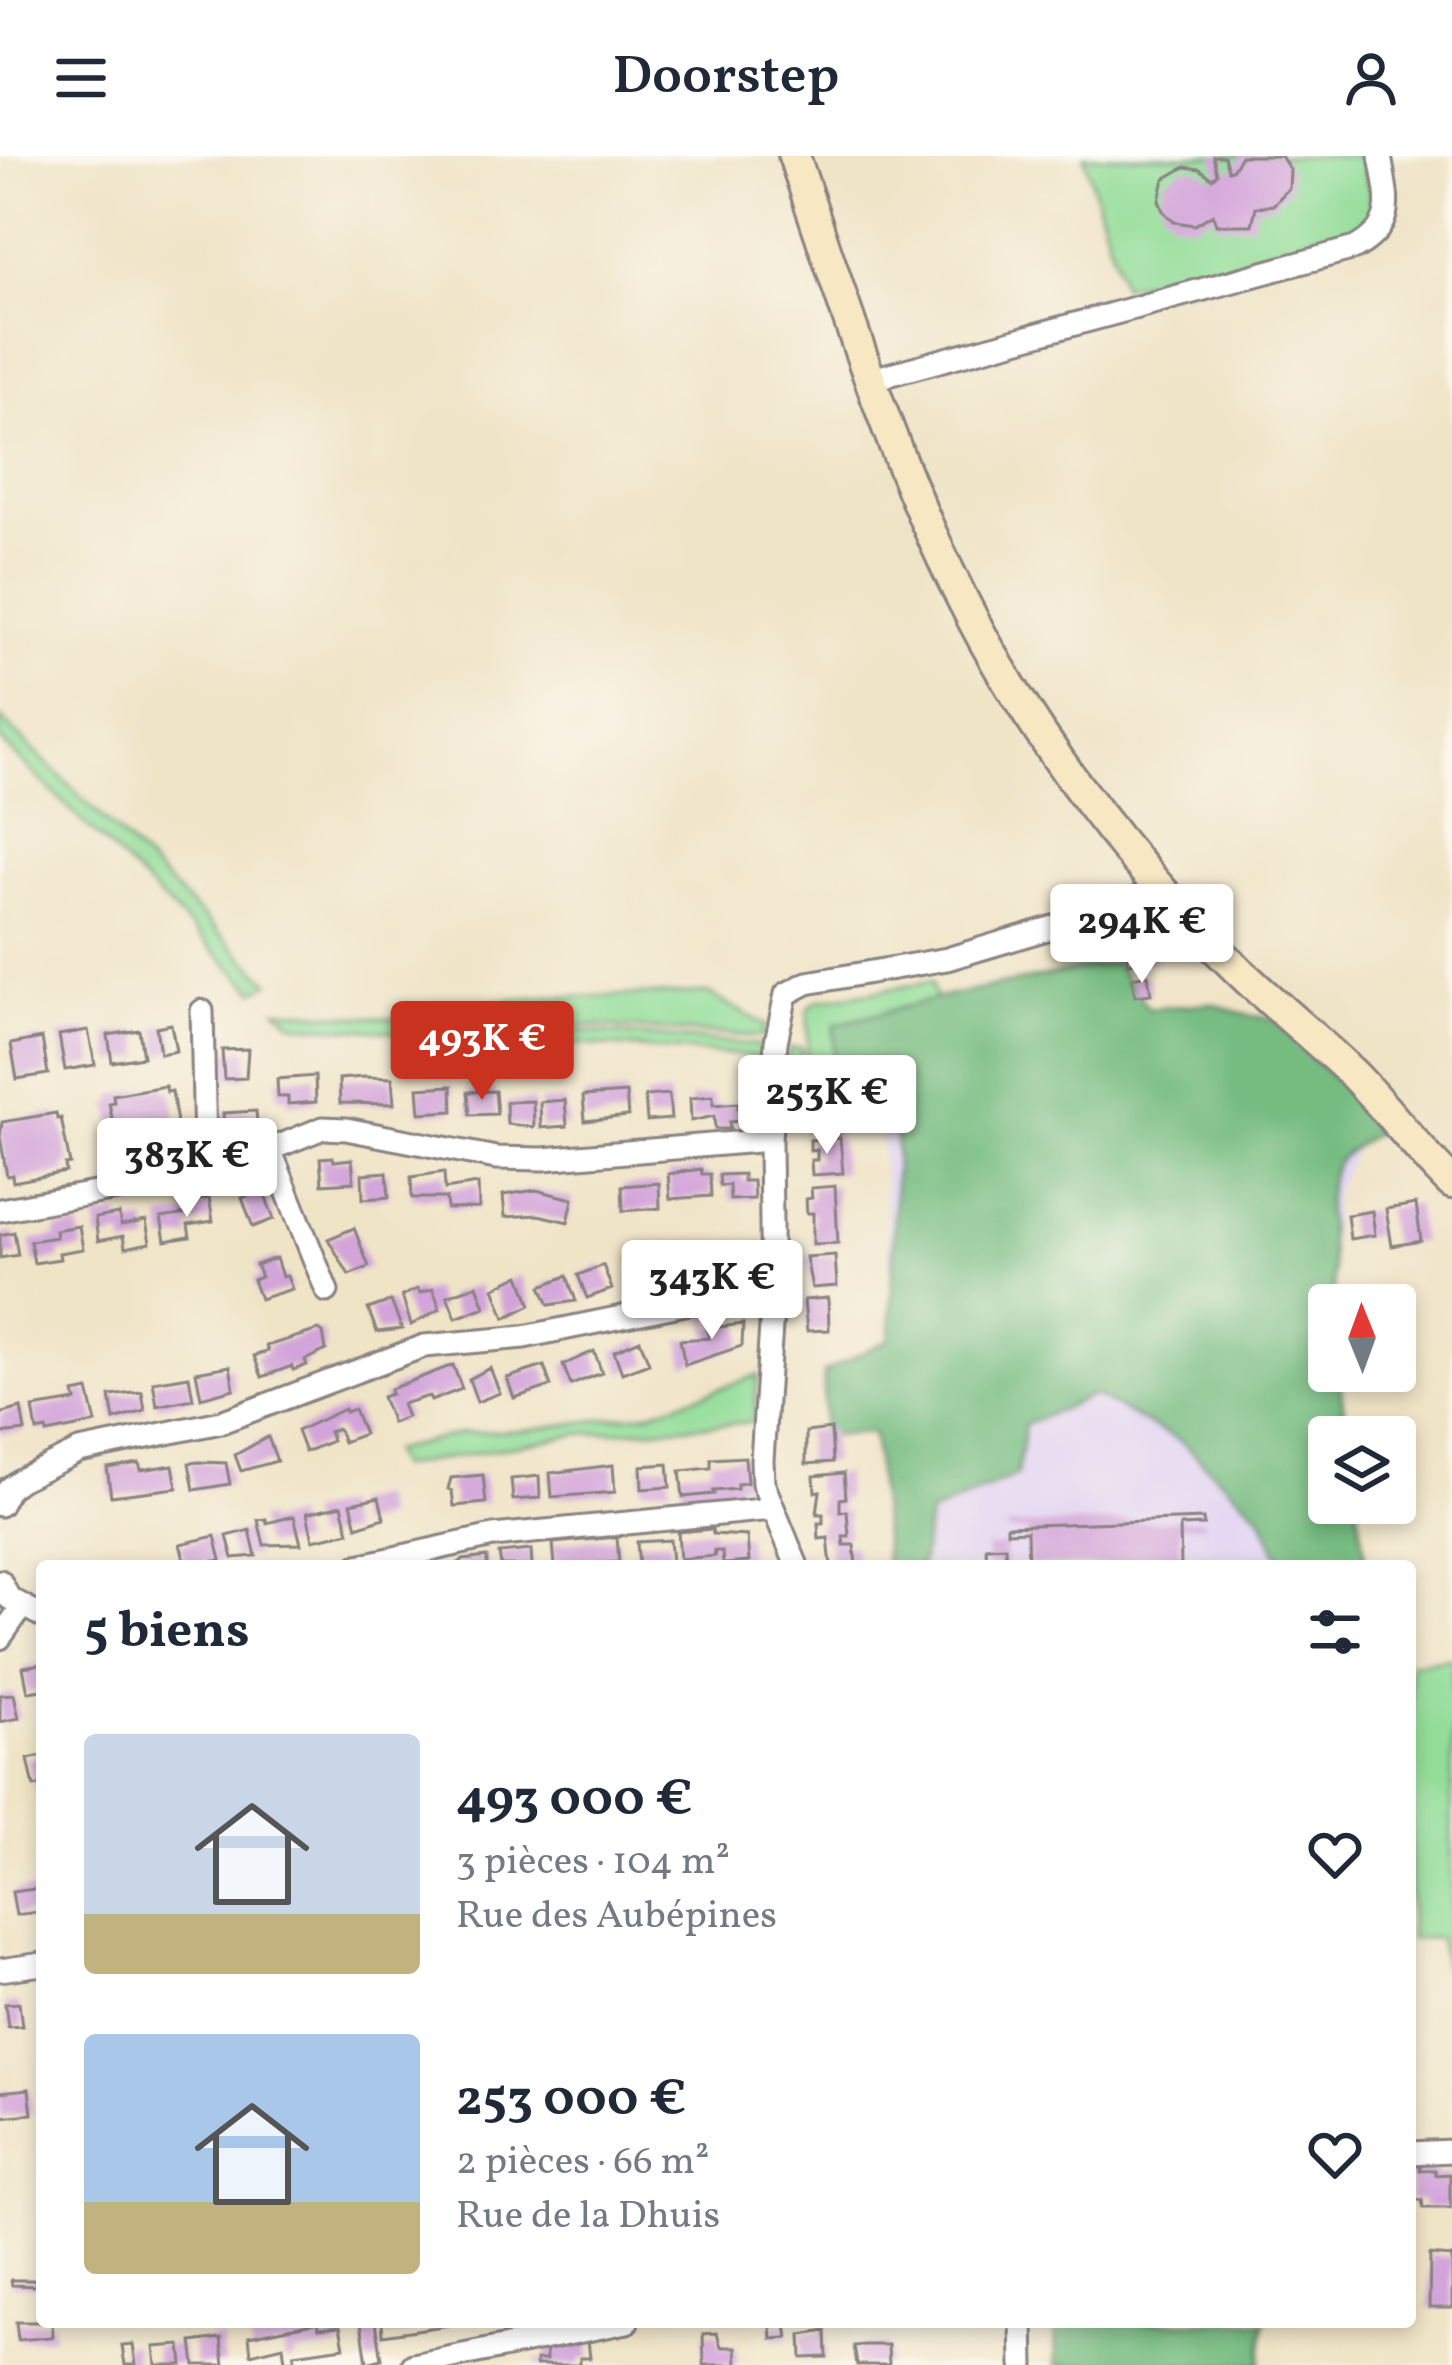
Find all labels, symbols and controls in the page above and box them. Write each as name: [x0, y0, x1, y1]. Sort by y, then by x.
text: Doorstep: [613, 41, 839, 116]
icon: menu: [48, 45, 114, 111]
icon: person: [1338, 45, 1404, 111]
pin: 294K €: [1044, 884, 1240, 986]
text: 294K €: [1077, 896, 1207, 950]
pin: 493K €: [384, 1001, 580, 1103]
text: 493K €: [418, 1013, 546, 1067]
pin: 253K €: [729, 1055, 925, 1157]
text: 253K €: [765, 1067, 889, 1121]
pin: 383K €: [89, 1118, 285, 1220]
text: 383K €: [124, 1130, 250, 1184]
pin: 343K €: [614, 1240, 810, 1342]
text: 343K €: [649, 1252, 775, 1306]
north arrow: [1308, 1284, 1416, 1392]
map controls: [1308, 1284, 1416, 1524]
button: layers: [1308, 1416, 1416, 1524]
text: 5 biens: [84, 1597, 250, 1668]
icon: filters: [1302, 1599, 1368, 1665]
text: 493 000 €: [456, 1765, 693, 1836]
icon: home: [180, 1782, 324, 1926]
icon: heart: [1302, 1821, 1368, 1887]
text: 3 pièces · 104 m²: [456, 1836, 730, 1890]
text: Rue des Aubépines: [456, 1890, 777, 1944]
text: 253 000 €: [456, 2065, 686, 2136]
icon: home: [180, 2082, 324, 2226]
icon: heart: [1302, 2121, 1368, 2187]
text: 2 pièces · 66 m²: [456, 2136, 709, 2190]
text: Rue de la Dhuis: [456, 2190, 720, 2244]

